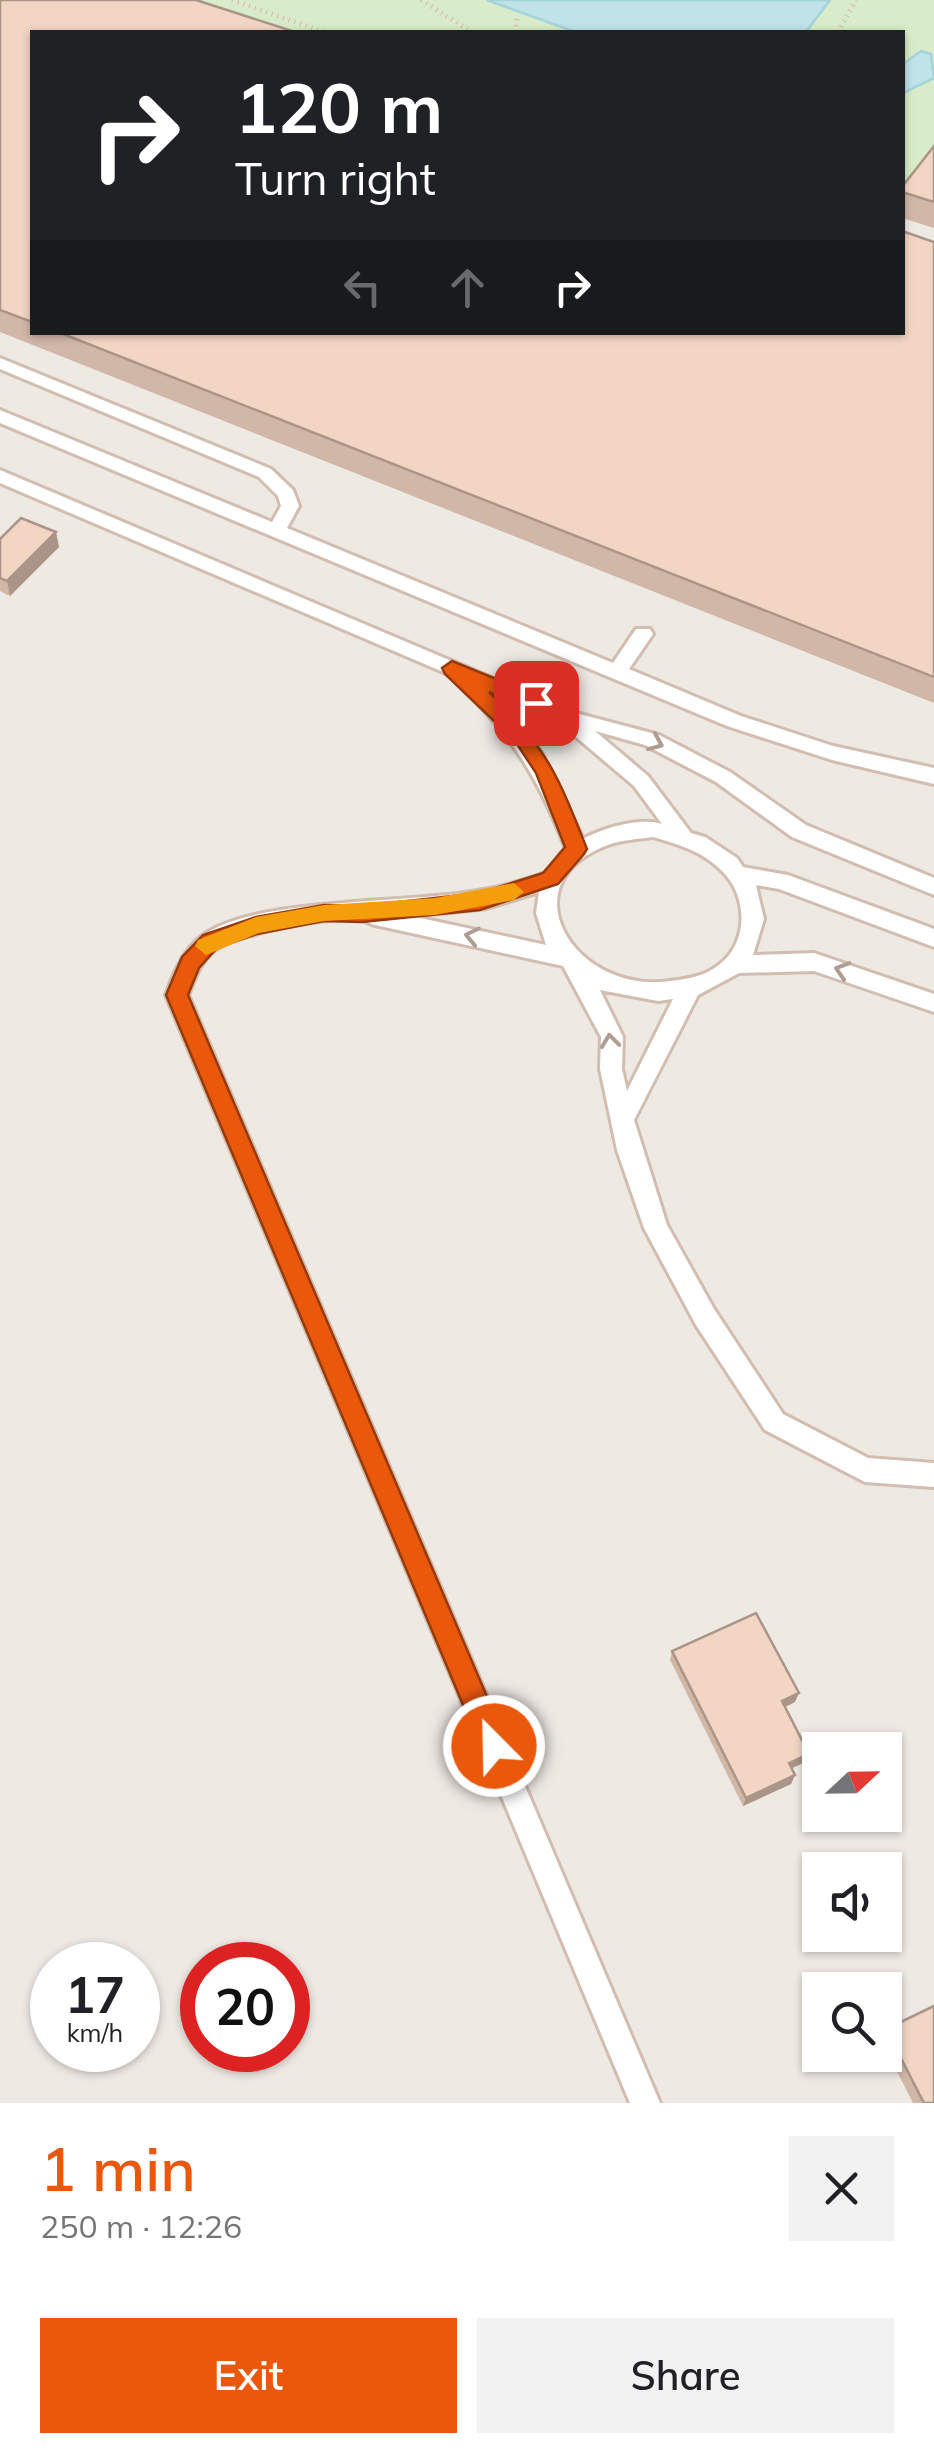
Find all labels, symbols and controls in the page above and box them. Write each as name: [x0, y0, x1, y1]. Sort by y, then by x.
text: 120 m: [235, 63, 443, 151]
icon: right: [70, 70, 200, 200]
text: Turn right: [235, 150, 436, 206]
icon: left: [335, 260, 390, 315]
icon: ahead: [440, 260, 495, 315]
icon: right: [545, 260, 600, 315]
pin: [494, 661, 579, 746]
icon: arrive: [509, 676, 564, 731]
one-way arrow: [646, 731, 664, 751]
one-way arrow: [464, 926, 481, 947]
one-way arrow: [835, 962, 852, 982]
one-way arrow: [600, 1033, 621, 1049]
position arrow: [442, 1694, 546, 1798]
north arrow: [802, 1732, 902, 1832]
map controls: [802, 1732, 902, 2072]
button: sound: [802, 1852, 902, 1952]
speed limit sign: 20: [180, 1942, 310, 2072]
text: 17: [65, 1963, 125, 2026]
button: search: [802, 1972, 902, 2072]
text: km/h: [67, 2017, 123, 2048]
text: 1 min: [40, 2131, 196, 2206]
button: close: [789, 2136, 894, 2241]
text: 250 m · 12:26: [40, 2206, 242, 2246]
button: Exit: [40, 2318, 457, 2433]
button: Share: [477, 2318, 894, 2433]

